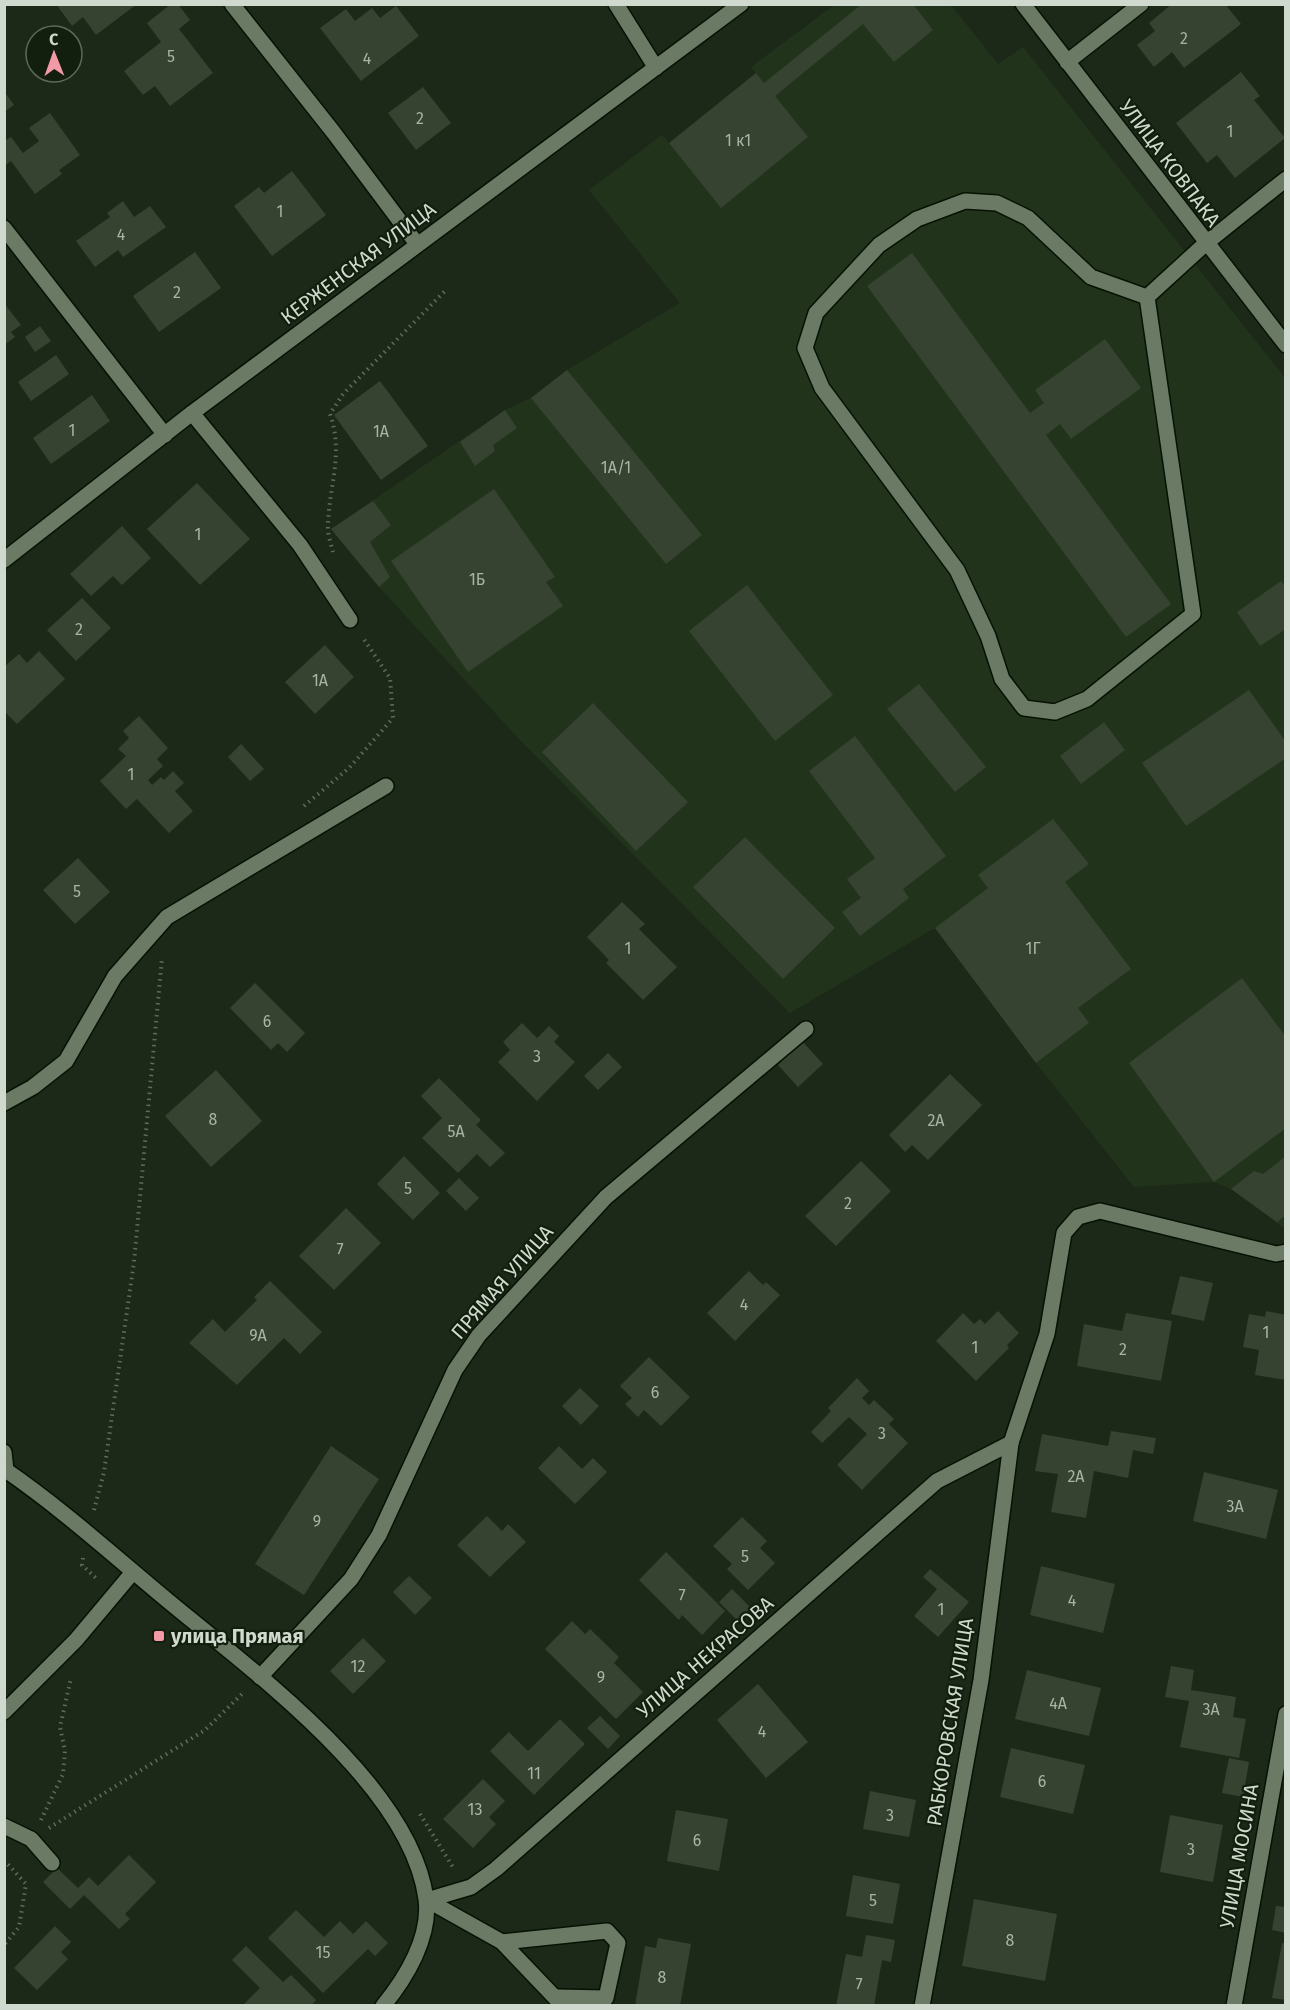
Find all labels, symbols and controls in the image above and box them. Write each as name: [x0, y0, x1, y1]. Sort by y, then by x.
north arrow: [24, 24, 84, 84]
house number: 2: [1180, 29, 1188, 48]
text: С: [49, 30, 59, 49]
house number: 5: [167, 47, 175, 66]
house number: 4: [363, 49, 372, 68]
street label: УЛИЦА КОВПАКА: [1114, 95, 1226, 232]
house number: 2: [416, 109, 424, 128]
house number: 1: [1227, 122, 1233, 141]
house number: 1 к1: [725, 131, 751, 150]
street label: КЕРЖЕНСКАЯ УЛИЦА: [276, 197, 441, 329]
house number: 1: [277, 202, 283, 221]
house number: 4: [117, 225, 126, 244]
house number: 2: [173, 283, 181, 302]
house number: 1: [69, 421, 75, 440]
house number: 1А: [373, 422, 390, 441]
house number: 1А/1: [601, 458, 631, 477]
house number: 1: [195, 525, 201, 544]
house number: 1Б: [469, 570, 485, 589]
house number: 2: [75, 620, 83, 639]
house number: 1А: [312, 671, 329, 690]
house number: 1: [128, 765, 134, 784]
house number: 5: [73, 882, 81, 901]
house number: 1: [625, 939, 631, 958]
house number: 1Г: [1025, 939, 1041, 958]
house number: 6: [263, 1012, 271, 1031]
house number: 3: [533, 1047, 541, 1066]
house number: 8: [209, 1110, 218, 1129]
house number: 2А: [927, 1111, 945, 1130]
house number: 5А: [447, 1122, 465, 1141]
house number: 5: [404, 1179, 412, 1198]
house number: 2: [844, 1194, 852, 1213]
street label: ПРЯМАЯ УЛИЦА: [446, 1220, 559, 1344]
house number: 7: [336, 1240, 344, 1259]
house number: 4: [740, 1295, 749, 1314]
house number: 1: [1263, 1323, 1269, 1342]
house number: 9А: [249, 1326, 268, 1345]
house number: 1: [972, 1338, 978, 1357]
house number: 2: [1119, 1340, 1127, 1359]
house number: 6: [651, 1383, 659, 1402]
house number: 3: [878, 1424, 886, 1443]
house number: 2А: [1067, 1467, 1085, 1486]
house number: 3А: [1226, 1497, 1244, 1516]
house number: 9: [313, 1512, 321, 1531]
house number: 5: [741, 1547, 749, 1566]
house number: 7: [678, 1586, 686, 1605]
street label: УЛИЦА НЕКРАСОВА: [632, 1591, 779, 1723]
house number: 4: [1068, 1591, 1077, 1610]
house number: 1: [938, 1600, 944, 1619]
street label: РАБКОРОВСКАЯ УЛИЦА: [922, 1616, 978, 1828]
place label: улица Прямая: [170, 1624, 304, 1648]
marker: улица Прямая: [152, 1629, 166, 1643]
house number: 12: [351, 1657, 365, 1676]
house number: 9: [597, 1668, 605, 1687]
house number: 4А: [1049, 1694, 1068, 1713]
house number: 3А: [1202, 1700, 1220, 1719]
house number: 4: [758, 1722, 767, 1741]
house number: 11: [527, 1764, 541, 1783]
house number: 6: [1038, 1772, 1046, 1791]
street label: УЛИЦА МОСИНА: [1214, 1781, 1264, 1930]
house number: 13: [468, 1800, 482, 1819]
house number: 3: [886, 1806, 894, 1825]
house number: 6: [693, 1831, 701, 1850]
house number: 3: [1187, 1840, 1195, 1859]
house number: 5: [869, 1891, 877, 1910]
house number: 8: [1006, 1931, 1015, 1950]
house number: 15: [316, 1943, 330, 1962]
house number: 8: [658, 1968, 667, 1987]
house number: 7: [855, 1975, 863, 1994]

